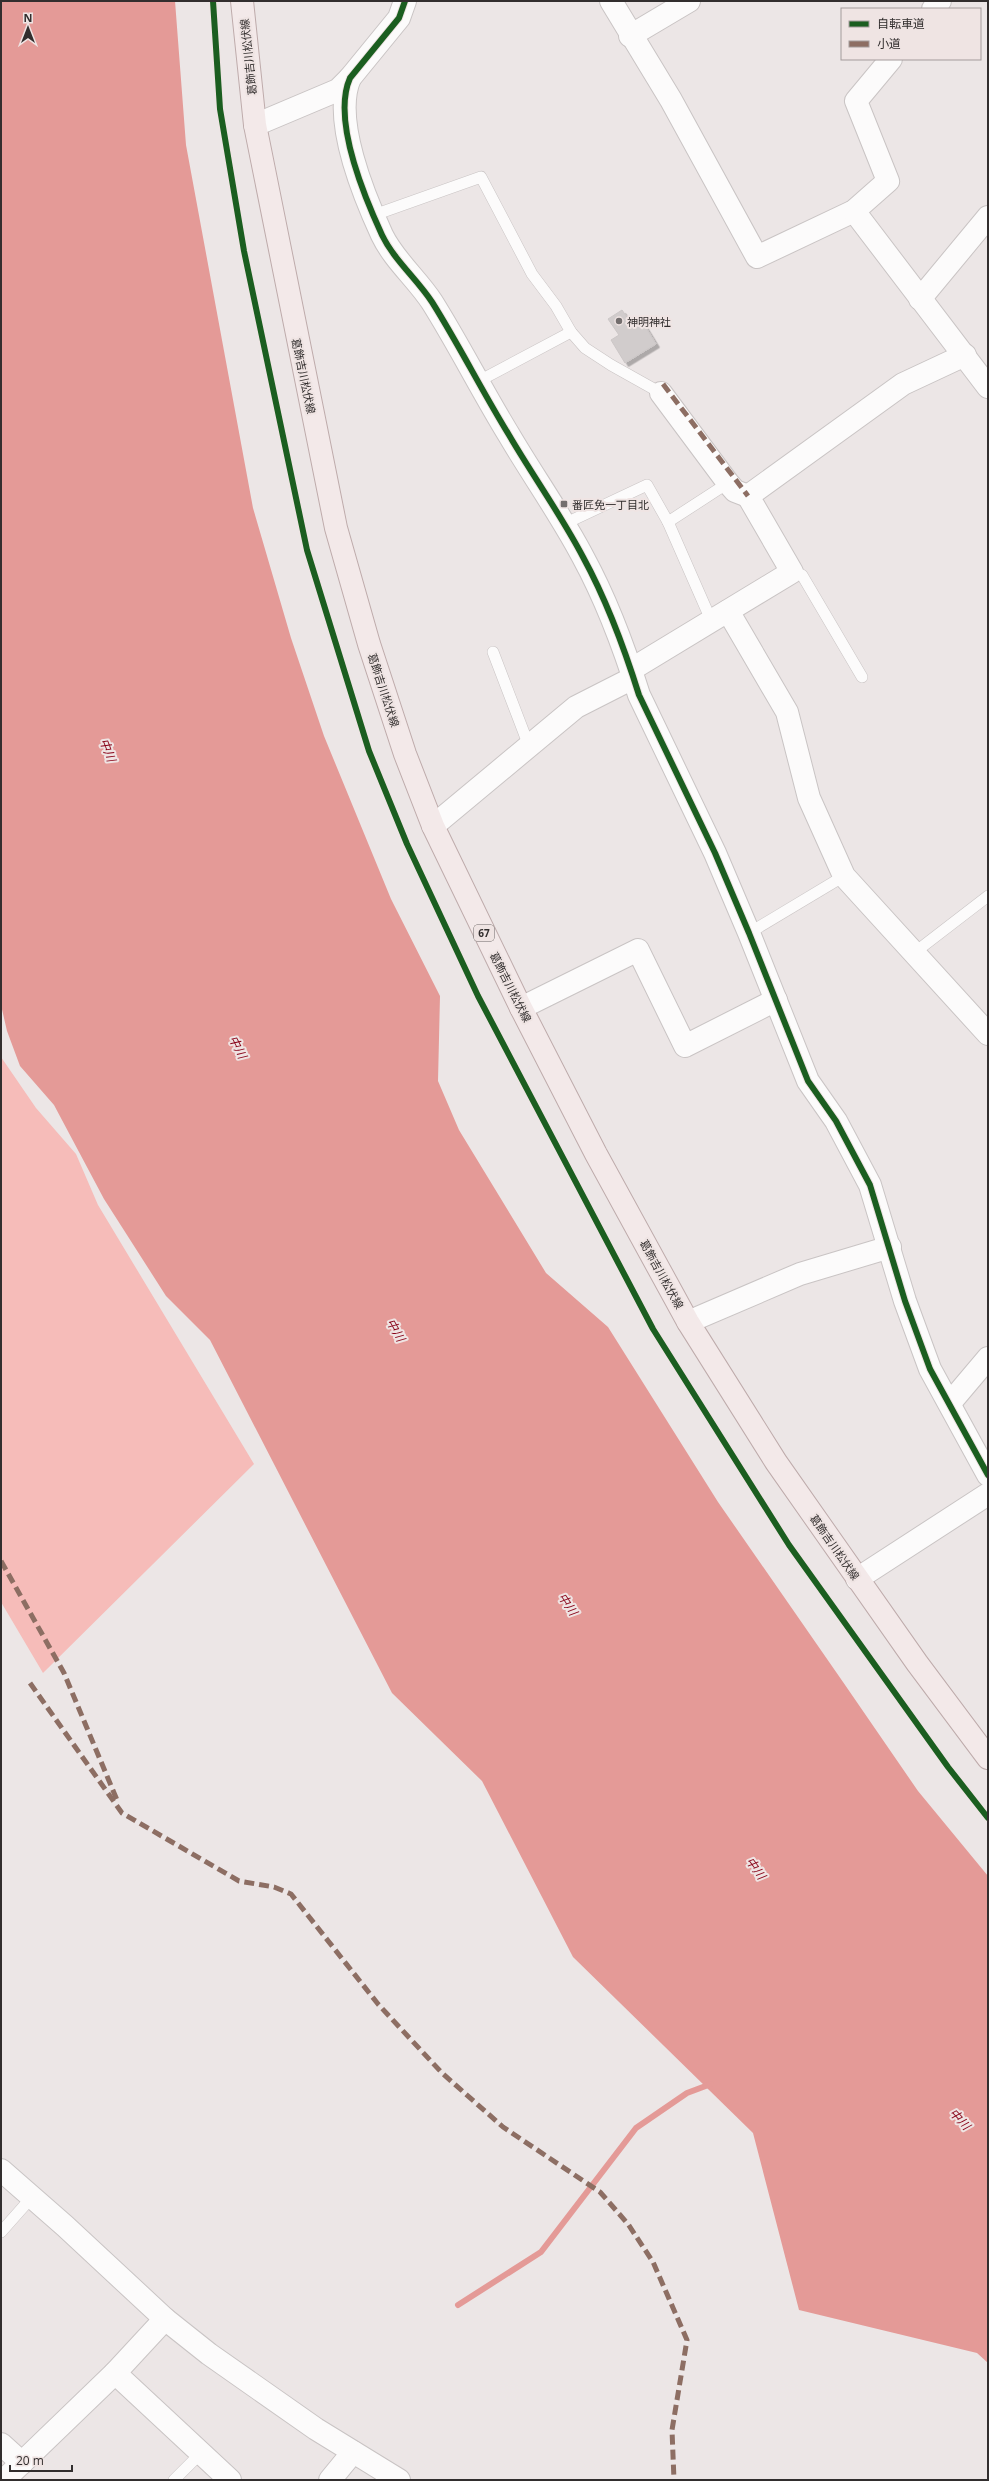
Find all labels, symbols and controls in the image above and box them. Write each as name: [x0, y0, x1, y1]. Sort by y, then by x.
north arrow: [8, 8, 48, 48]
legend: [841, 8, 981, 60]
text: N: [24, 10, 32, 25]
text: 自転車道: [877, 15, 925, 32]
street label: 葛飾吉川松伏線: [237, 18, 259, 96]
text: 小道: [877, 35, 901, 52]
place label: 神明神社: [627, 314, 671, 329]
marker: 神明神社: [614, 316, 624, 326]
street label: 葛飾吉川松伏線: [289, 337, 319, 415]
place label: 番匠免一丁目北: [572, 497, 649, 512]
marker: 番匠免一丁目北: [559, 499, 569, 509]
street label: 葛飾吉川松伏線: [365, 651, 403, 729]
water label: 中川: [96, 736, 121, 766]
road number: 67: [474, 925, 494, 941]
street label: 葛飾吉川松伏線: [487, 949, 535, 1025]
water label: 中川: [225, 1032, 252, 1063]
street label: 葛飾吉川松伏線: [637, 1237, 687, 1311]
water label: 中川: [383, 1315, 410, 1346]
street label: 葛飾吉川松伏線: [807, 1511, 863, 1583]
water label: 中川: [554, 1589, 583, 1620]
water label: 中川: [742, 1853, 771, 1884]
water label: 中川: [946, 2104, 976, 2135]
scale bar: [10, 2447, 72, 2473]
text: 20 m: [16, 2452, 44, 2469]

